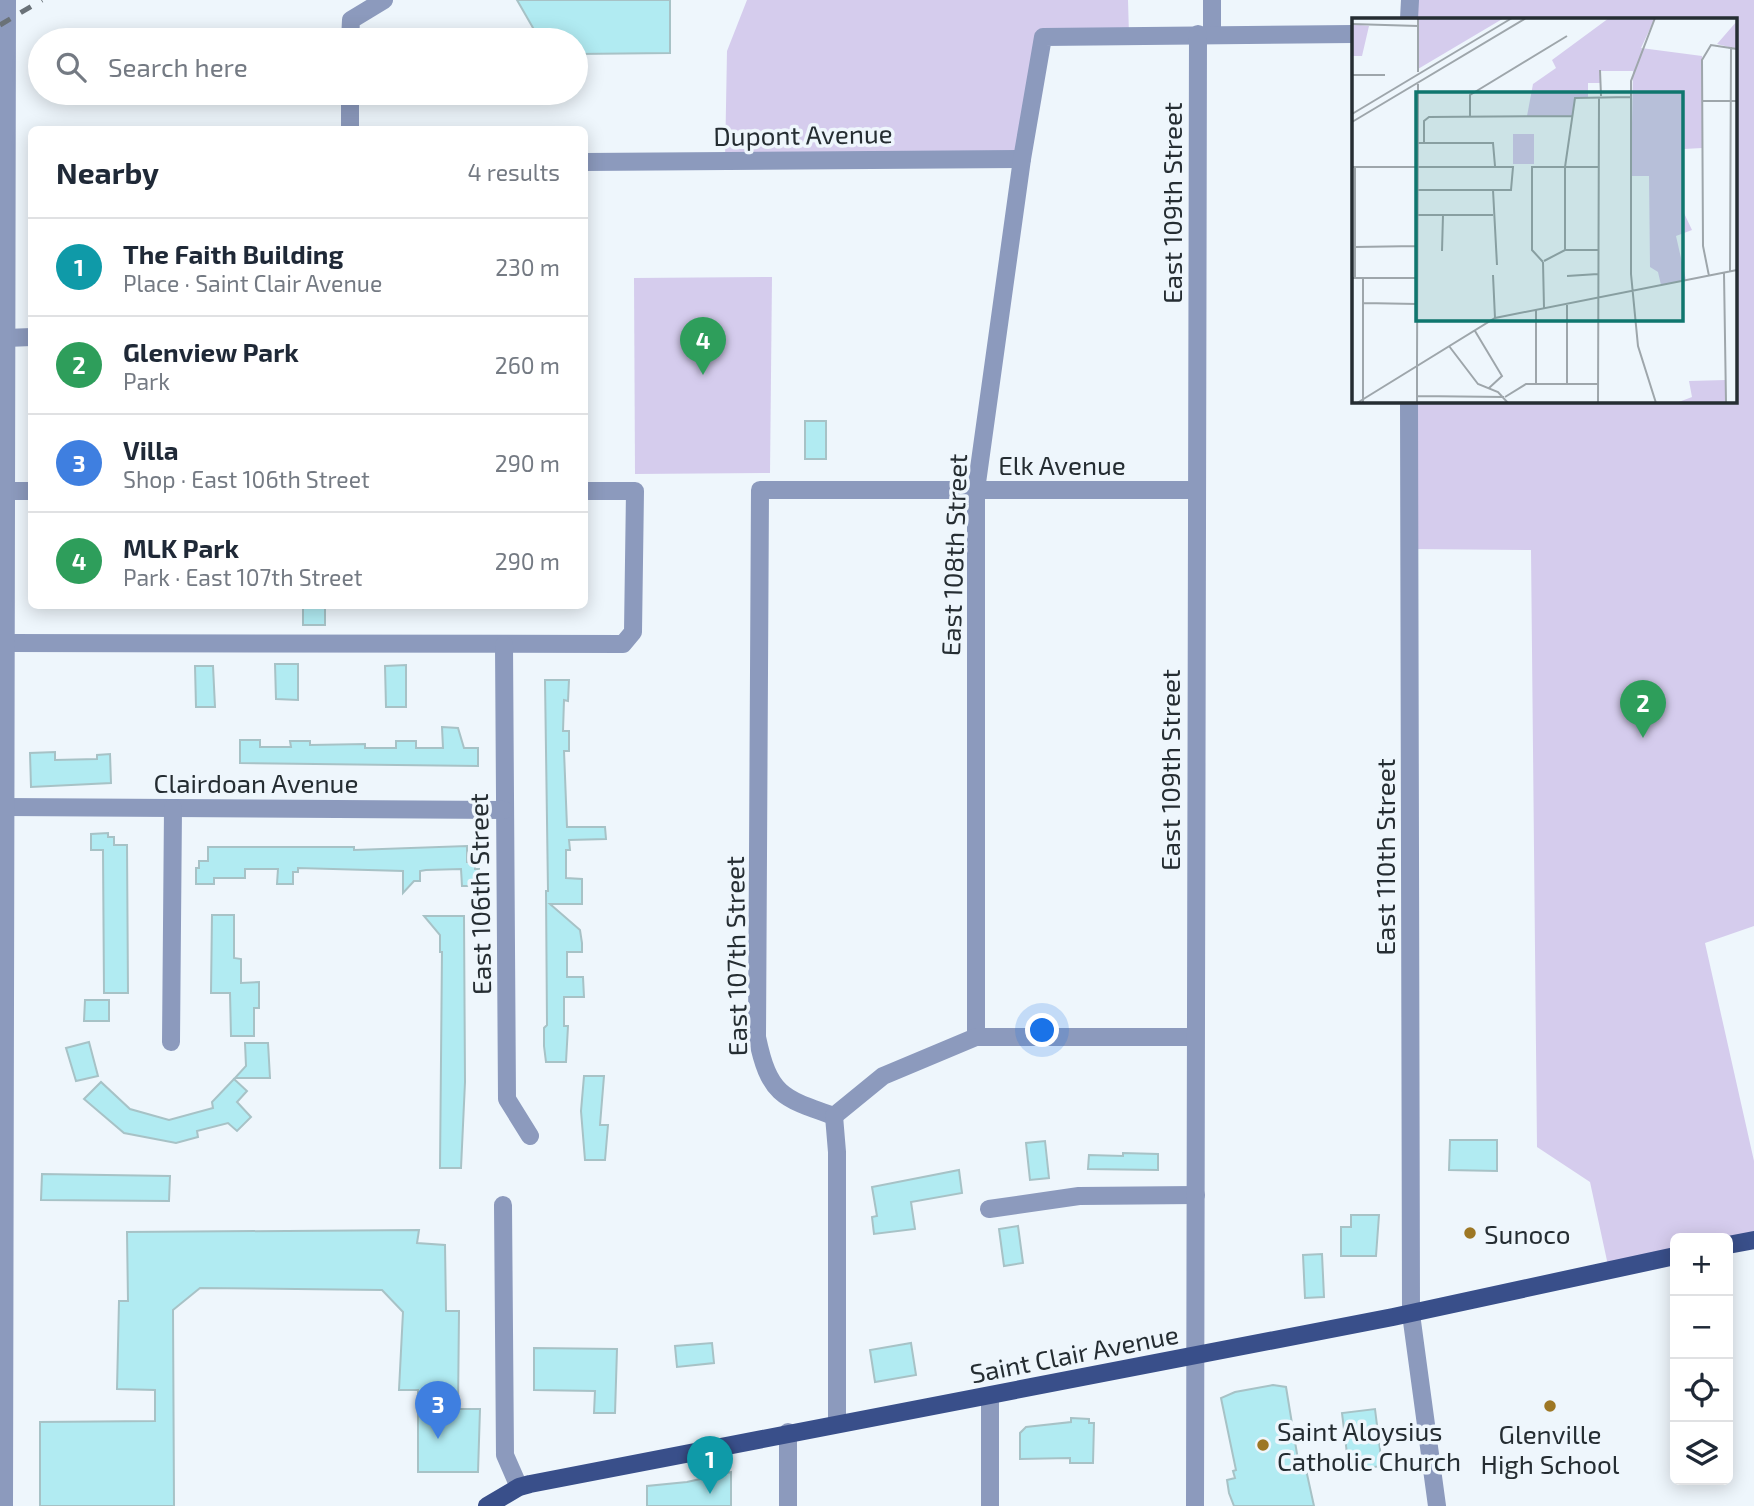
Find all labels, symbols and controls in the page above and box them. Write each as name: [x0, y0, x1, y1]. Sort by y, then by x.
inset map: [1352, 18, 1736, 402]
search box: [28, 28, 588, 105]
icon: search: [52, 48, 90, 86]
text: Search here: [108, 51, 248, 82]
street label: East 109th Street: [1156, 102, 1187, 304]
street label: Dupont Avenue: [713, 117, 893, 151]
text: Nearby: [56, 154, 159, 190]
text: 4 results: [468, 158, 560, 186]
text: The Faith Building: [123, 238, 344, 269]
text: 1: [74, 253, 84, 281]
text: 230 m: [495, 253, 560, 281]
text: Place · Saint Clair Avenue: [123, 269, 382, 297]
pin: 4: [680, 317, 726, 375]
text: Glenview Park: [123, 336, 299, 367]
text: 2: [72, 351, 86, 379]
text: 260 m: [495, 351, 560, 379]
text: Park: [123, 367, 170, 395]
text: Villa: [123, 434, 179, 465]
text: 3: [72, 449, 86, 477]
text: 290 m: [495, 449, 560, 477]
street label: Elk Avenue: [998, 449, 1126, 480]
street label: East 108th Street: [934, 453, 972, 657]
text: Shop · East 106th Street: [123, 465, 370, 493]
text: MLK Park: [123, 532, 239, 563]
text: 4: [72, 547, 86, 575]
text: 290 m: [495, 547, 560, 575]
text: Park · East 107th Street: [123, 563, 363, 591]
street label: East 109th Street: [1154, 669, 1185, 871]
pin: 2: [1620, 680, 1666, 738]
street label: East 110th Street: [1369, 758, 1400, 956]
street label: Clairdoan Avenue: [154, 767, 358, 798]
street label: East 106th Street: [462, 793, 496, 995]
street label: East 107th Street: [718, 856, 752, 1056]
your location: [1025, 1013, 1059, 1047]
place label: Sunoco: [1484, 1218, 1571, 1249]
marker: Sunoco: [1462, 1225, 1478, 1241]
map controls: [1670, 1233, 1733, 1485]
button: +: [1670, 1233, 1733, 1296]
button: −: [1670, 1296, 1733, 1359]
street label: Saint Clair Avenue: [967, 1318, 1181, 1388]
button: locate: [1670, 1359, 1733, 1422]
pin: 3: [415, 1381, 461, 1439]
marker: Glenville High School: [1542, 1398, 1558, 1414]
place label: Saint Aloysius Catholic Church: [1277, 1415, 1461, 1476]
place label: Glenville High School: [1481, 1418, 1620, 1479]
button: layers: [1670, 1422, 1733, 1485]
pin: 1: [687, 1436, 733, 1494]
marker: Saint Aloysius Catholic Church: [1255, 1437, 1271, 1453]

